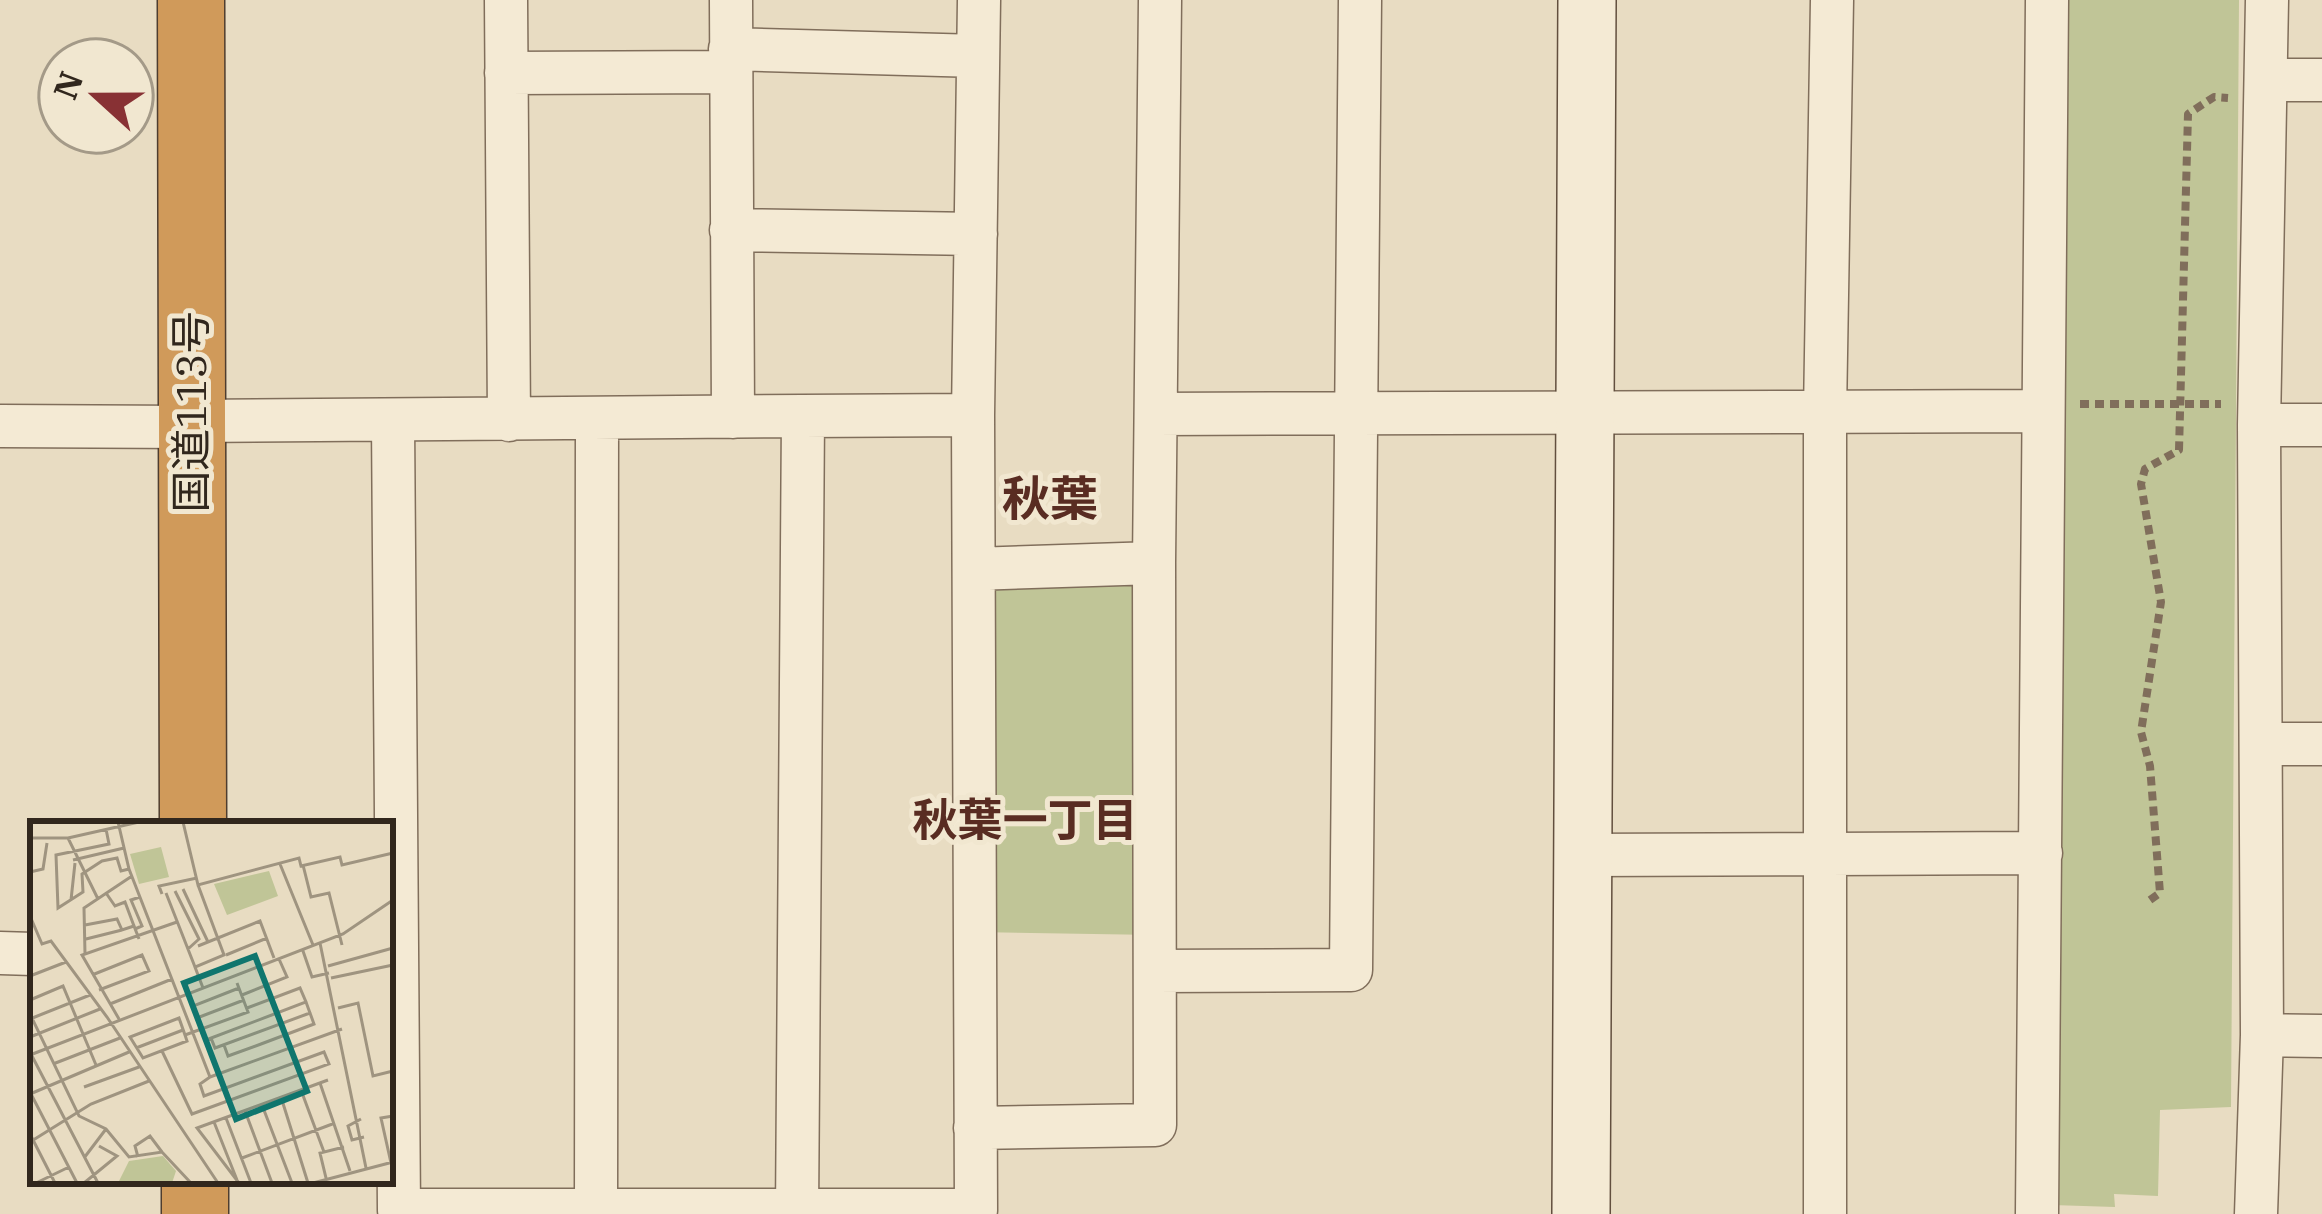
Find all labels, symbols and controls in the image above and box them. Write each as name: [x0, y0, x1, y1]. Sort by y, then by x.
north arrow: [36, 36, 156, 156]
text: N: [43, 65, 92, 105]
street label: 国道113号: [163, 311, 218, 513]
district label: 秋葉: [1002, 467, 1098, 529]
district label: 秋葉一丁目: [912, 790, 1138, 848]
inset map: [30, 821, 393, 1184]

